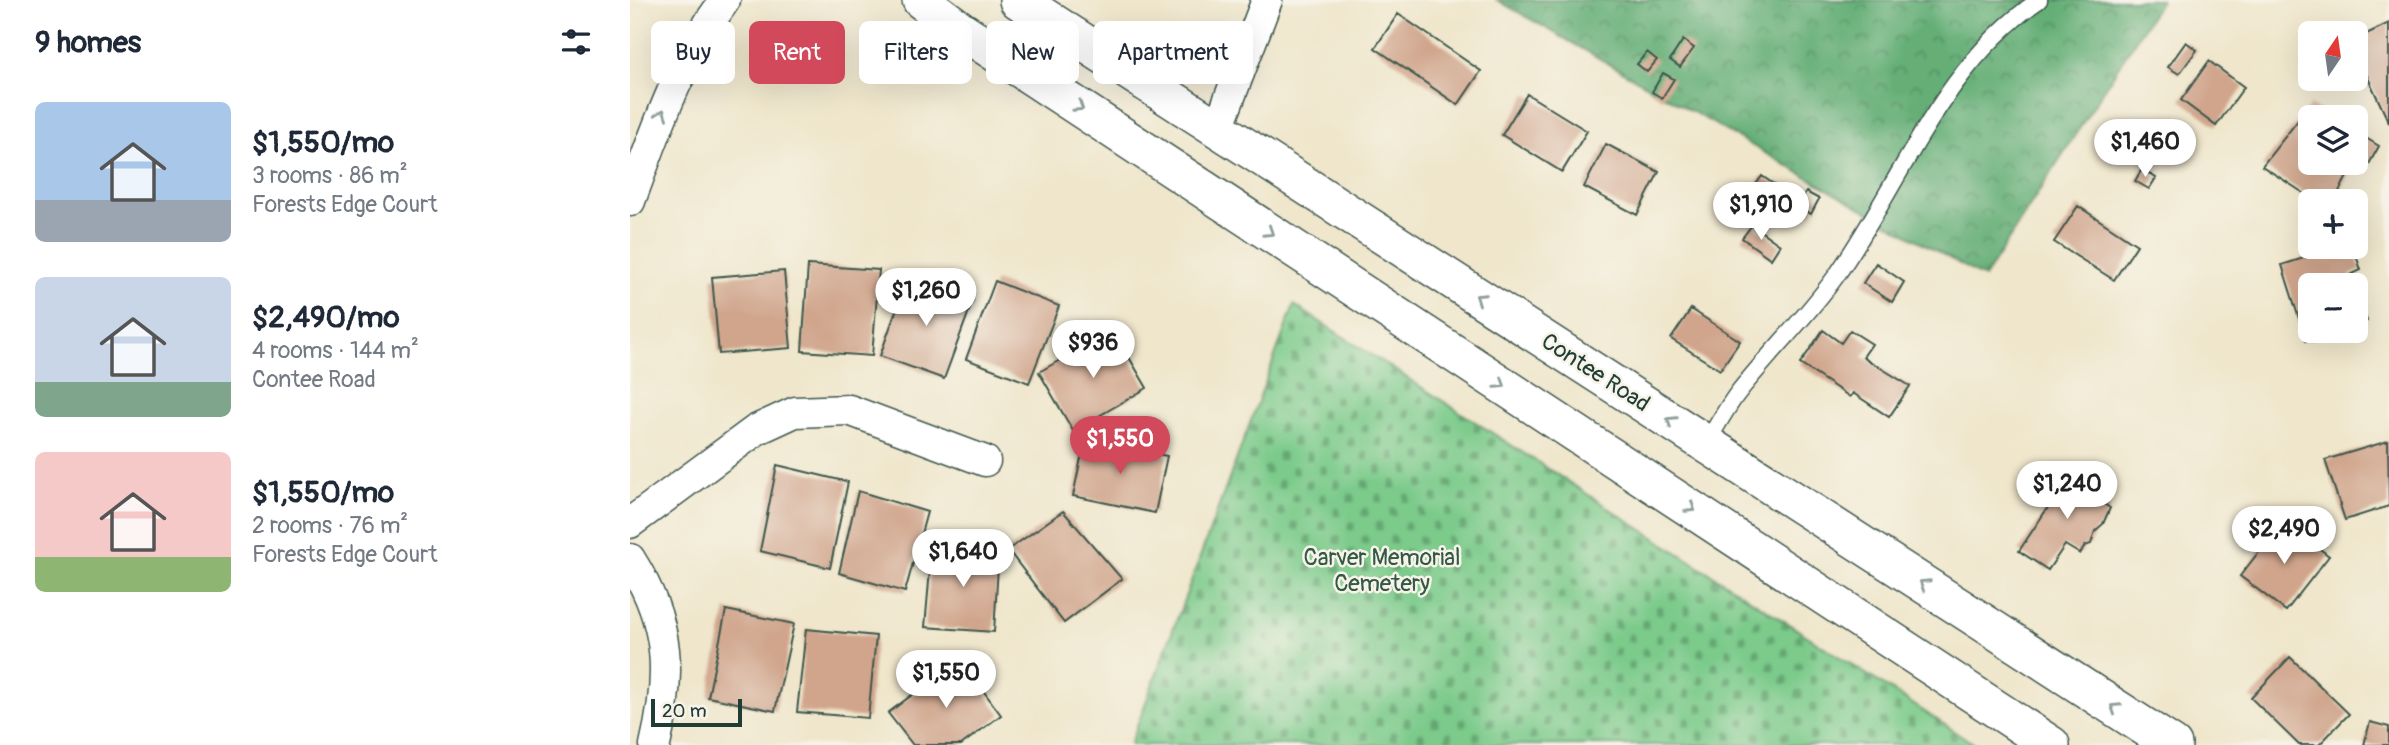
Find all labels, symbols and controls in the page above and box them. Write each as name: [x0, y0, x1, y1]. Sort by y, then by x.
chip: Buy: [651, 21, 735, 84]
chip: Rent: [749, 21, 845, 84]
chip: Filters: [859, 21, 972, 84]
chip: New: [986, 21, 1079, 84]
chip: Apartment: [1093, 21, 1253, 84]
north arrow: [2298, 21, 2368, 91]
map controls: [2298, 21, 2368, 343]
icon: filters: [557, 23, 595, 61]
text: 9 homes: [35, 24, 141, 61]
one-way arrow: [1071, 99, 1084, 111]
button: layers: [2298, 105, 2368, 175]
one-way arrow: [654, 108, 668, 120]
pin: $1,460: [2088, 120, 2202, 179]
text: $1,550/mo: [252, 124, 394, 161]
text: $1,460: [2110, 127, 2180, 156]
icon: home: [91, 130, 175, 214]
text: 3 rooms · 86 m²: [252, 161, 408, 190]
pin: $1,910: [1704, 182, 1818, 242]
button: +: [2298, 189, 2368, 259]
text: Forests Edge Court: [252, 190, 438, 219]
text: $1,910: [1729, 190, 1793, 219]
one-way arrow: [1262, 224, 1275, 237]
pin: $1,260: [869, 268, 983, 328]
button: −: [2298, 273, 2368, 343]
text: $1,260: [891, 276, 961, 305]
one-way arrow: [1475, 293, 1488, 306]
text: $2,490/mo: [252, 299, 400, 336]
icon: home: [91, 305, 175, 389]
pin: $936: [1052, 320, 1134, 380]
street label: Contee Road: [1536, 327, 1655, 418]
text: $936: [1068, 328, 1118, 357]
text: 4 rooms · 144 m²: [252, 336, 419, 365]
text: Contee Road: [252, 365, 376, 394]
one-way arrow: [1493, 375, 1506, 388]
pin: $1,550: [1063, 416, 1177, 476]
one-way arrow: [1666, 417, 1679, 430]
text: $1,550: [1086, 424, 1154, 453]
pin: $1,240: [2010, 462, 2124, 521]
text: $1,240: [2032, 469, 2102, 498]
text: $1,550/mo: [252, 474, 394, 511]
icon: home: [91, 480, 175, 564]
one-way arrow: [1683, 500, 1696, 513]
pin: $2,490: [2227, 506, 2341, 566]
text: 2 rooms · 76 m²: [252, 511, 408, 540]
text: $2,490: [2248, 514, 2320, 543]
pin: $1,640: [906, 530, 1020, 589]
text: $1,640: [928, 537, 998, 566]
text: Forests Edge Court: [252, 540, 438, 569]
park label: Carver Memorial Cemetery: [1304, 543, 1460, 598]
one-way arrow: [1919, 580, 1932, 593]
pin: $1,550: [889, 650, 1003, 710]
text: $1,550: [912, 658, 980, 687]
scale bar: [651, 696, 742, 728]
text: 20 m: [662, 699, 707, 723]
one-way arrow: [2110, 703, 2123, 716]

